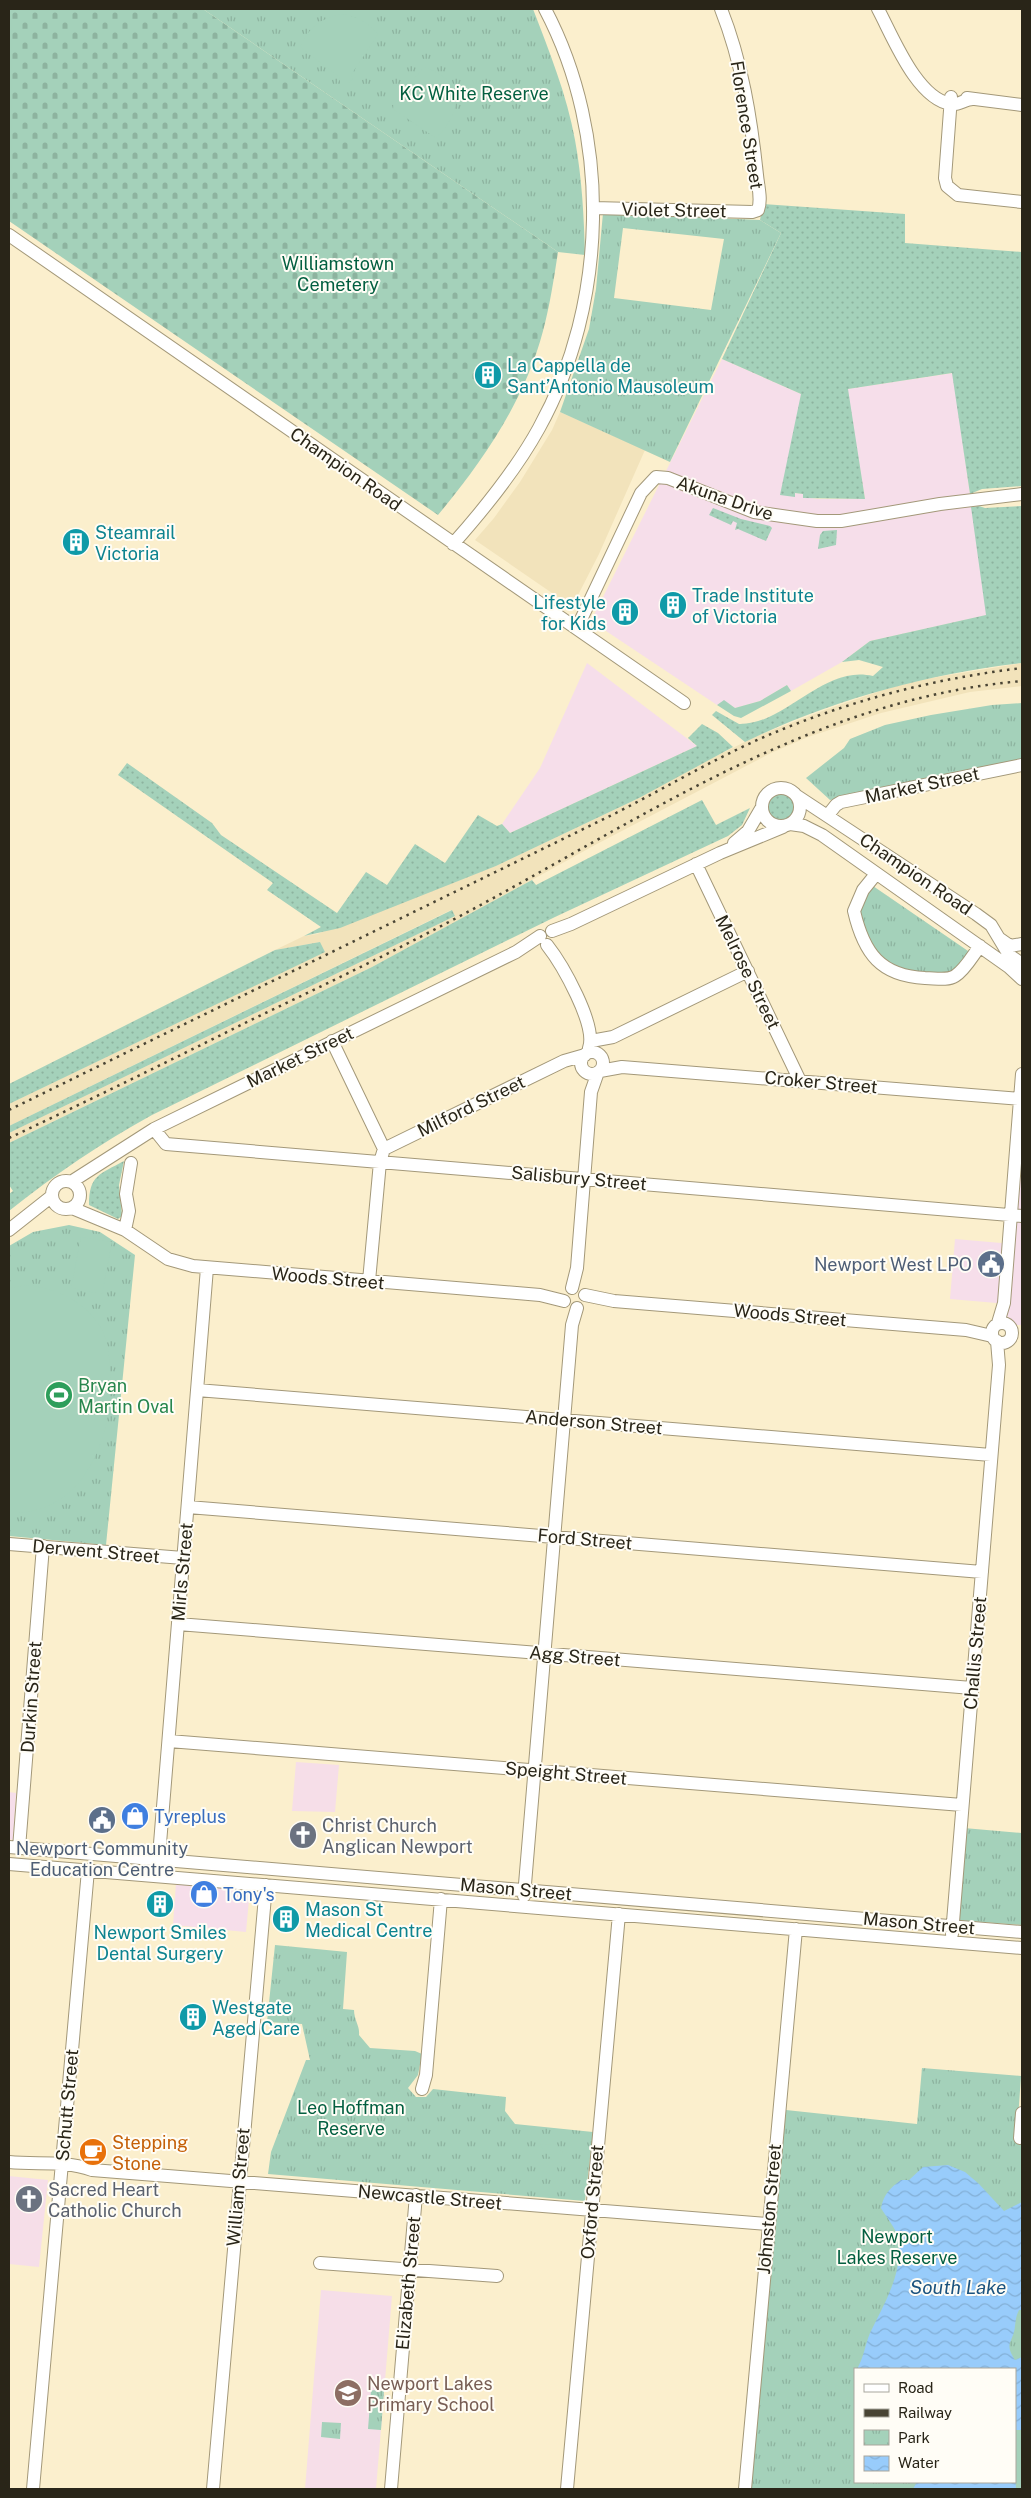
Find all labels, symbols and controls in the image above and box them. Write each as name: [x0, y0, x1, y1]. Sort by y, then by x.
street label: Florence Street: [726, 59, 768, 191]
park label: KC White Reserve: [399, 83, 549, 104]
street label: Violet Street: [621, 199, 727, 221]
park label: Williamstown Cemetery: [282, 253, 394, 295]
place label: La Cappella de Sant’Antonio Mausoleum: [507, 355, 714, 397]
building icon: La Cappella de Sant’Antonio Mausoleum: [473, 360, 503, 390]
street label: Champion Road: [286, 423, 406, 515]
street label: Akuna Drive: [674, 472, 776, 524]
place label: Steamrail Victoria: [95, 522, 176, 564]
building icon: Steamrail Victoria: [61, 527, 91, 557]
place label: Trade Institute of Victoria: [692, 585, 814, 627]
building icon: Trade Institute of Victoria: [658, 590, 688, 620]
place label: Lifestyle for Kids: [533, 592, 606, 634]
building icon: Lifestyle for Kids: [610, 597, 640, 627]
street label: Market Street: [863, 763, 981, 807]
street label: Champion Road: [856, 829, 976, 919]
street label: Melrose Street: [711, 911, 785, 1033]
street label: Market Street: [243, 1022, 357, 1092]
street label: Croker Street: [764, 1067, 878, 1097]
street label: Milford Street: [414, 1071, 528, 1141]
street label: Salisbury Street: [510, 1162, 648, 1194]
public building icon: Newport West LPO: [976, 1249, 1006, 1279]
place label: Newport West LPO: [814, 1254, 972, 1275]
street label: Woods Street: [271, 1263, 385, 1293]
street label: Woods Street: [733, 1300, 847, 1330]
place label: Bryan Martin Oval: [78, 1375, 174, 1417]
sports icon: Bryan Martin Oval: [44, 1380, 74, 1410]
street label: Anderson Street: [524, 1406, 664, 1438]
street label: Mirls Street: [167, 1522, 197, 1622]
street label: Ford Street: [537, 1524, 633, 1554]
street label: Derwent Street: [31, 1535, 161, 1567]
street label: Challis Street: [960, 1595, 990, 1711]
street label: Durkin Street: [17, 1640, 45, 1754]
street label: Agg Street: [528, 1642, 622, 1670]
street label: Speight Street: [504, 1757, 628, 1789]
shop icon: Tyreplus: [120, 1801, 150, 1831]
public building icon: Newport Community Education Centre: [87, 1805, 117, 1835]
place label: Tyreplus: [154, 1806, 226, 1827]
place label: Christ Church Anglican Newport: [322, 1815, 473, 1857]
church icon: Christ Church Anglican Newport: [288, 1820, 318, 1850]
place label: Newport Community Education Centre: [16, 1838, 189, 1880]
street label: Mason Street: [459, 1874, 573, 1904]
shop icon: Tony's: [189, 1879, 219, 1909]
place label: Tony's: [223, 1884, 275, 1905]
building icon: Newport Smiles Dental Surgery: [145, 1889, 175, 1919]
place label: Mason St Medical Centre: [305, 1899, 432, 1941]
building icon: Mason St Medical Centre: [271, 1904, 301, 1934]
street label: Mason Street: [862, 1908, 976, 1938]
place label: Newport Smiles Dental Surgery: [93, 1922, 227, 1964]
place label: Westgate Aged Care: [212, 1997, 300, 2039]
building icon: Westgate Aged Care: [178, 2002, 208, 2032]
street label: Schutt Street: [52, 2048, 82, 2162]
park label: Leo Hoffman Reserve: [297, 2097, 405, 2139]
street label: William Street: [222, 2127, 254, 2247]
place label: Stepping Stone: [112, 2132, 188, 2174]
cafe icon: Stepping Stone: [78, 2137, 108, 2167]
street label: Johnston Street: [753, 2143, 785, 2275]
street label: Oxford Street: [577, 2144, 607, 2260]
place label: Sacred Heart Catholic Church: [48, 2179, 182, 2221]
street label: Newcastle Street: [357, 2180, 503, 2214]
church icon: Sacred Heart Catholic Church: [14, 2184, 44, 2214]
street label: Elizabeth Street: [392, 2215, 424, 2351]
park label: Newport Lakes Reserve: [837, 2226, 958, 2268]
water label: South Lake: [910, 2276, 1006, 2298]
legend: [854, 2368, 1016, 2483]
place label: Newport Lakes Primary School: [367, 2373, 495, 2415]
school or university icon: Newport Lakes Primary School: [333, 2378, 363, 2408]
text: Road: [898, 2379, 934, 2396]
text: Railway: [898, 2404, 952, 2421]
text: Park: [898, 2429, 930, 2446]
text: Water: [898, 2454, 940, 2471]

